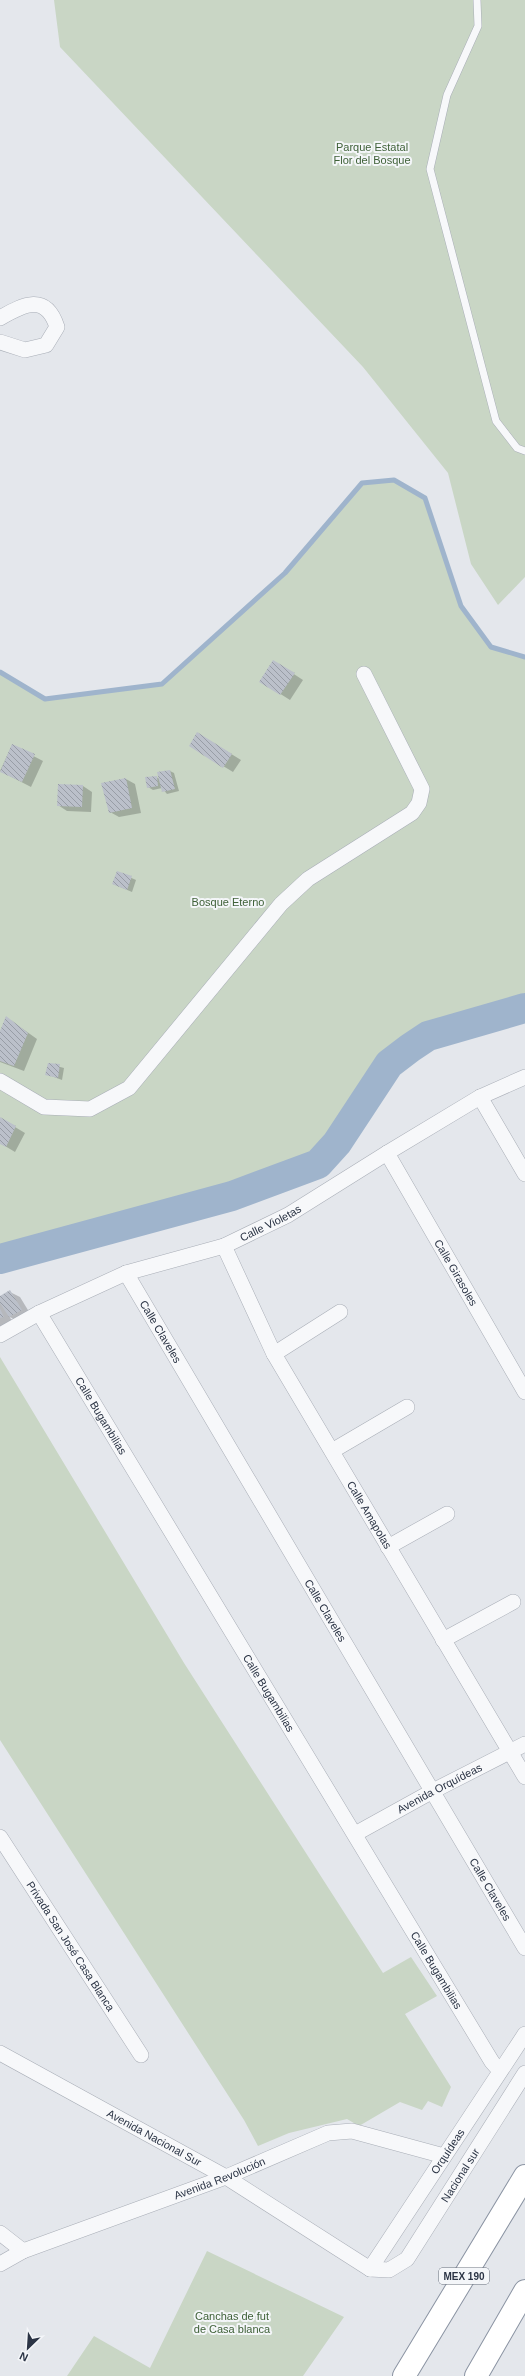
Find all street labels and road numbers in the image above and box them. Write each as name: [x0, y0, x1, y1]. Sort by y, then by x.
street label: Calle Violetas: [238, 1202, 304, 1243]
street label: Calle Girasoles: [432, 1237, 480, 1308]
street label: Calle Claveles: [138, 1298, 184, 1365]
street label: Calle Bugambilias: [73, 1375, 129, 1457]
street label: Calle Amapolas: [345, 1479, 394, 1551]
street label: Calle Claveles: [302, 1577, 349, 1644]
street label: Calle Bugambilias: [241, 1652, 297, 1734]
street label: Avenida Orquídeas: [395, 1761, 484, 1816]
street label: Calle Claveles: [467, 1856, 514, 1923]
street label: Privada San José Casa Blanca: [24, 1879, 117, 2014]
street label: Calle Bugambilias: [409, 1929, 465, 2011]
street label: Avenida Nacional Sur: [105, 2107, 204, 2169]
street label: Orquídeas: [428, 2126, 467, 2176]
street label: Nacional sur: [439, 2146, 482, 2204]
street label: Avenida Revolución: [172, 2155, 267, 2201]
road number: MEX 190: [439, 2268, 489, 2284]

